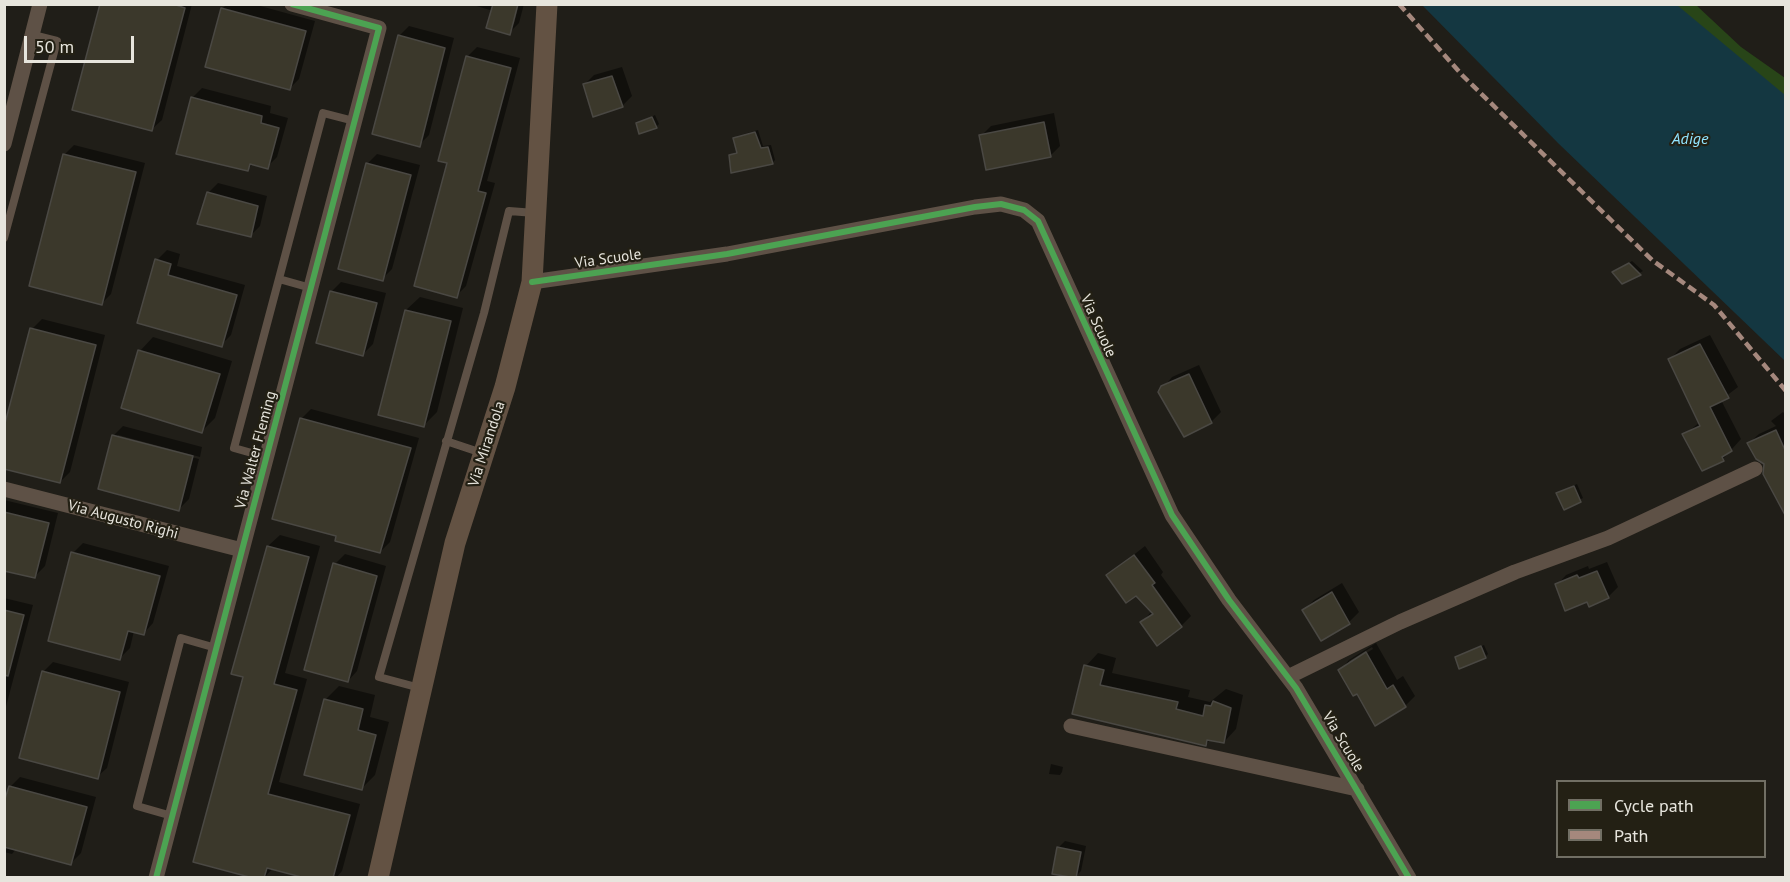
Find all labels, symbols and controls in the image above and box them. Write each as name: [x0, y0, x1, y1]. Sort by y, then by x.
scale bar: [27, 24, 136, 62]
text: 50 m: [35, 35, 74, 58]
water label: Adige: [1672, 129, 1708, 149]
street label: Via Scuole: [574, 245, 642, 273]
street label: Via Scuole: [1076, 292, 1120, 360]
street label: Via Walter Fleming: [232, 389, 280, 511]
street label: Via Mirandola: [465, 399, 509, 489]
street label: Via Augusto Righi: [66, 497, 180, 543]
street label: Via Scuole: [1318, 709, 1368, 775]
legend: [1556, 780, 1766, 858]
text: Cycle path: [1614, 794, 1694, 817]
text: Path: [1614, 824, 1648, 847]

